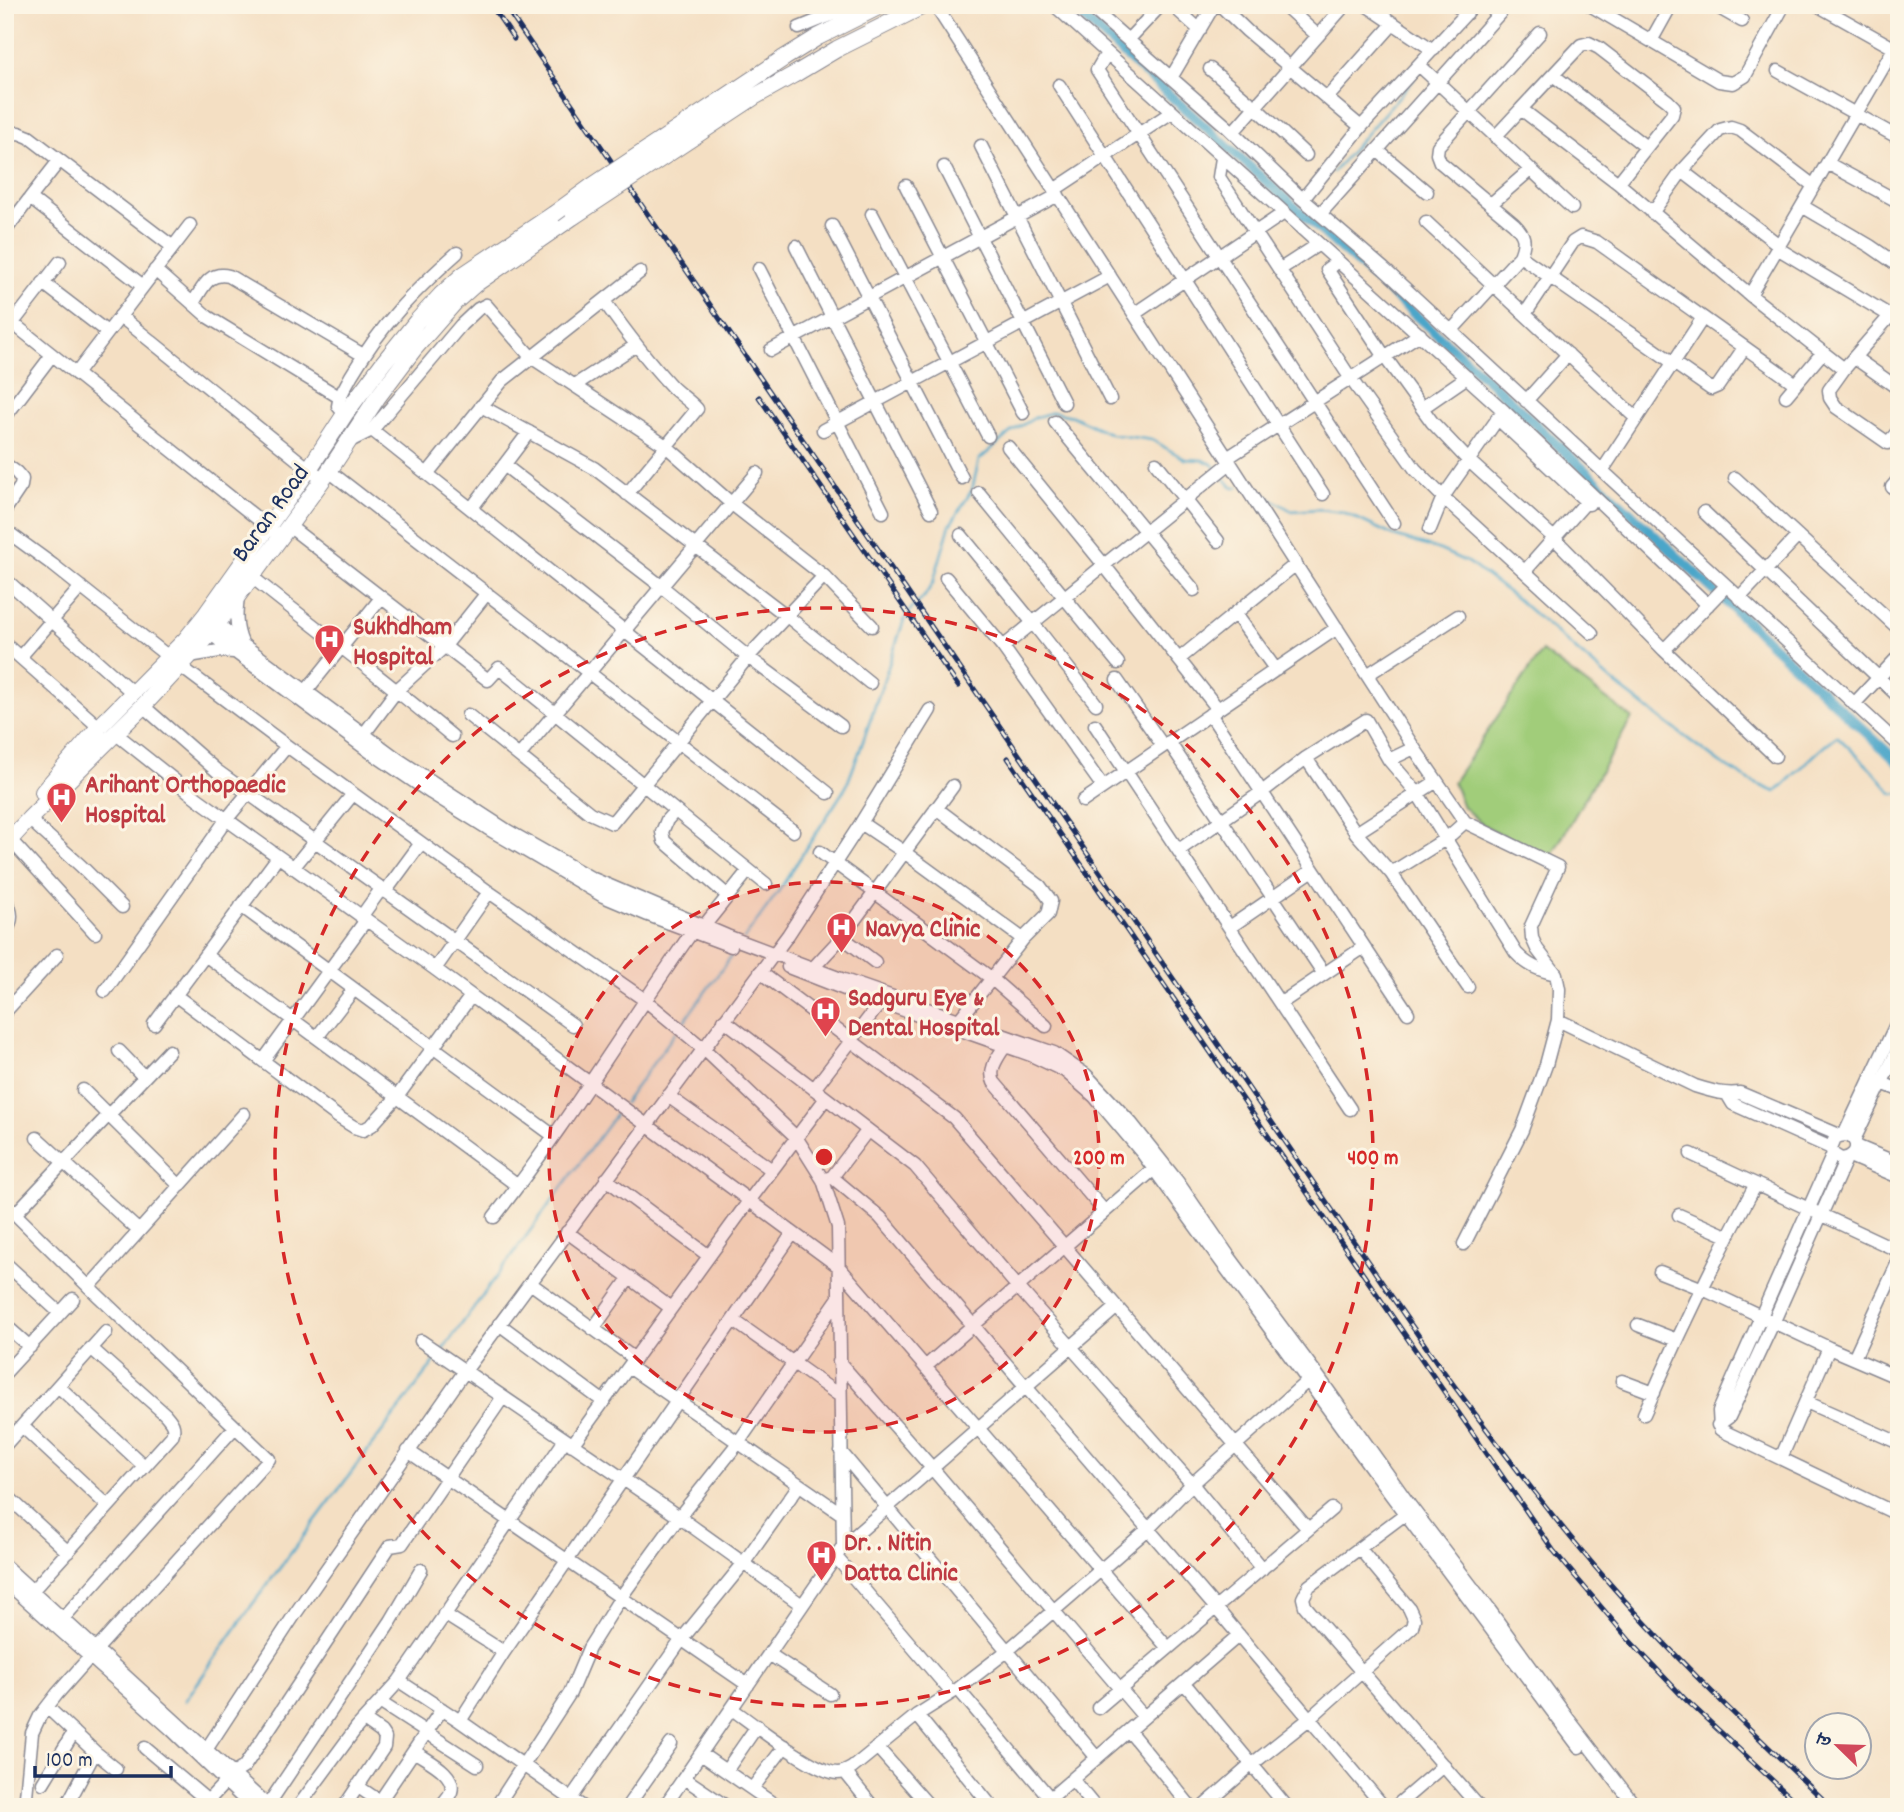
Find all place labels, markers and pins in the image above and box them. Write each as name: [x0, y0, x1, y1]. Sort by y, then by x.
place label: Sukhdham Hospital: [353, 610, 452, 677]
hospital icon: Sukhdham Hospital: [313, 623, 347, 667]
place label: Arihant Orthopaedic Hospital: [85, 768, 286, 835]
hospital icon: Arihant Orthopaedic Hospital: [45, 781, 79, 825]
hospital icon: Navya Clinic: [825, 910, 859, 954]
place label: Navya Clinic: [865, 912, 981, 949]
place label: Sadguru Eye & Dental Hospital: [848, 981, 1000, 1048]
hospital icon: Sadguru Eye & Dental Hospital: [808, 994, 842, 1038]
centre of rings: [812, 1145, 836, 1169]
place label: Dr. . Nitin Datta Clinic: [844, 1526, 958, 1593]
hospital icon: Dr. . Nitin Datta Clinic: [804, 1539, 838, 1583]

